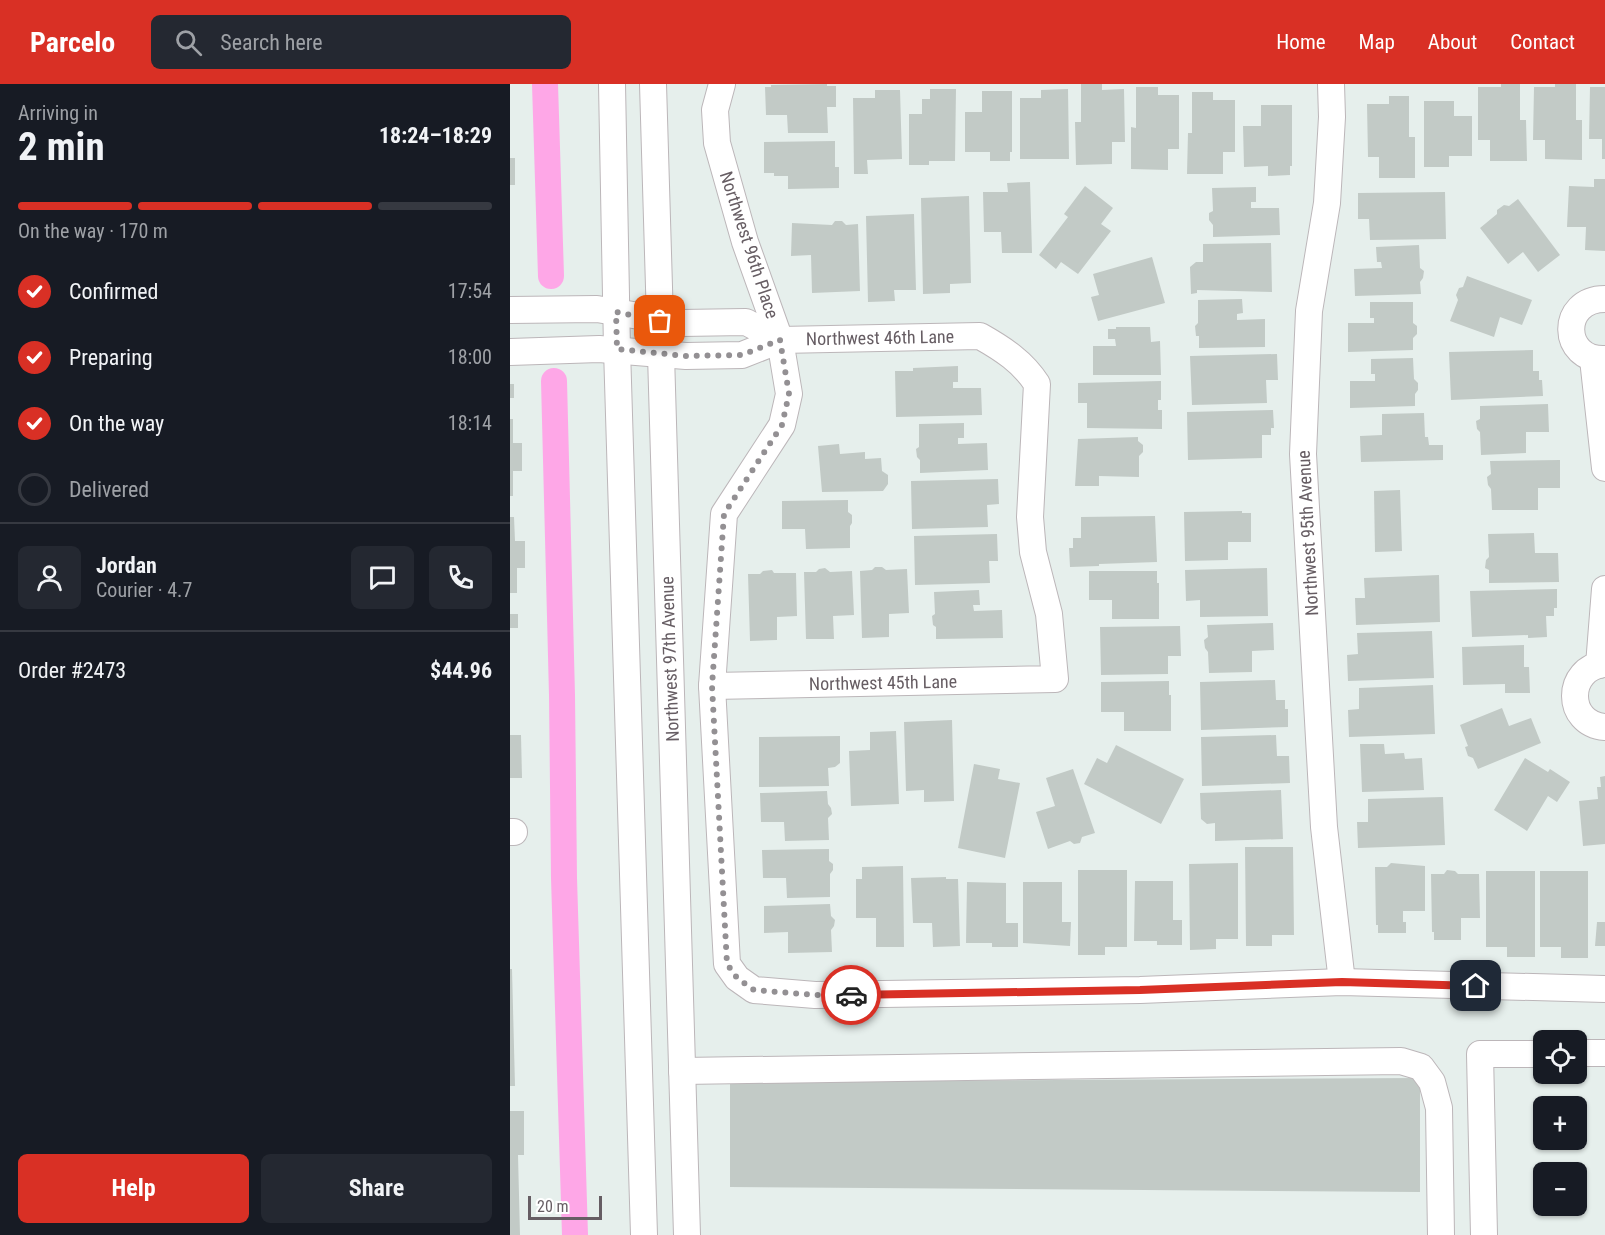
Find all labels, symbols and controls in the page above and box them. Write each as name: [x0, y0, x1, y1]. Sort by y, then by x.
search box: [151, 15, 571, 69]
text: Parcelo: [30, 26, 115, 59]
icon: search: [172, 26, 205, 59]
text: Search here: [220, 30, 323, 55]
text: Home: [1276, 30, 1326, 54]
text: Map: [1359, 30, 1395, 54]
text: About: [1428, 30, 1477, 54]
text: Contact: [1510, 30, 1575, 54]
text: Arriving in: [18, 101, 98, 125]
text: 18:24–18:29: [379, 123, 492, 148]
text: 2 min: [18, 124, 105, 170]
street label: Northwest 96th Place: [716, 169, 783, 321]
text: On the way · 170 m: [18, 219, 168, 243]
icon: check: [18, 275, 51, 308]
text: Confirmed: [69, 279, 158, 304]
text: 17:54: [448, 279, 492, 303]
pin: [634, 295, 685, 346]
icon: bag: [643, 304, 676, 337]
street label: Northwest 46th Lane: [806, 326, 954, 349]
icon: check: [18, 341, 51, 374]
text: Preparing: [69, 345, 153, 370]
text: 18:00: [448, 345, 492, 369]
icon: check: [18, 407, 51, 440]
text: On the way: [69, 411, 164, 436]
text: 18:14: [448, 411, 492, 435]
street label: Northwest 95th Avenue: [1293, 450, 1322, 616]
text: Delivered: [69, 477, 149, 502]
button: person: [18, 546, 81, 609]
button: chat: [351, 546, 414, 609]
button: phone: [429, 546, 492, 609]
text: Jordan: [96, 553, 157, 578]
street label: Northwest 97th Avenue: [656, 576, 683, 742]
text: Courier · 4.7: [96, 578, 192, 602]
text: Order #2473: [18, 658, 126, 683]
text: $44.96: [430, 658, 492, 683]
street label: Northwest 45th Lane: [809, 671, 957, 694]
pin: [1450, 960, 1501, 1011]
courier: [821, 965, 881, 1025]
icon: home: [1459, 969, 1492, 1002]
icon: car: [835, 979, 868, 1012]
map controls: [1533, 1030, 1587, 1216]
button: locate: [1533, 1030, 1587, 1084]
button: +: [1533, 1096, 1587, 1150]
button: Help: [18, 1154, 249, 1223]
button: Share: [261, 1154, 492, 1223]
button: −: [1533, 1162, 1587, 1216]
scale bar: [528, 1193, 602, 1220]
text: 20 m: [537, 1197, 569, 1216]

